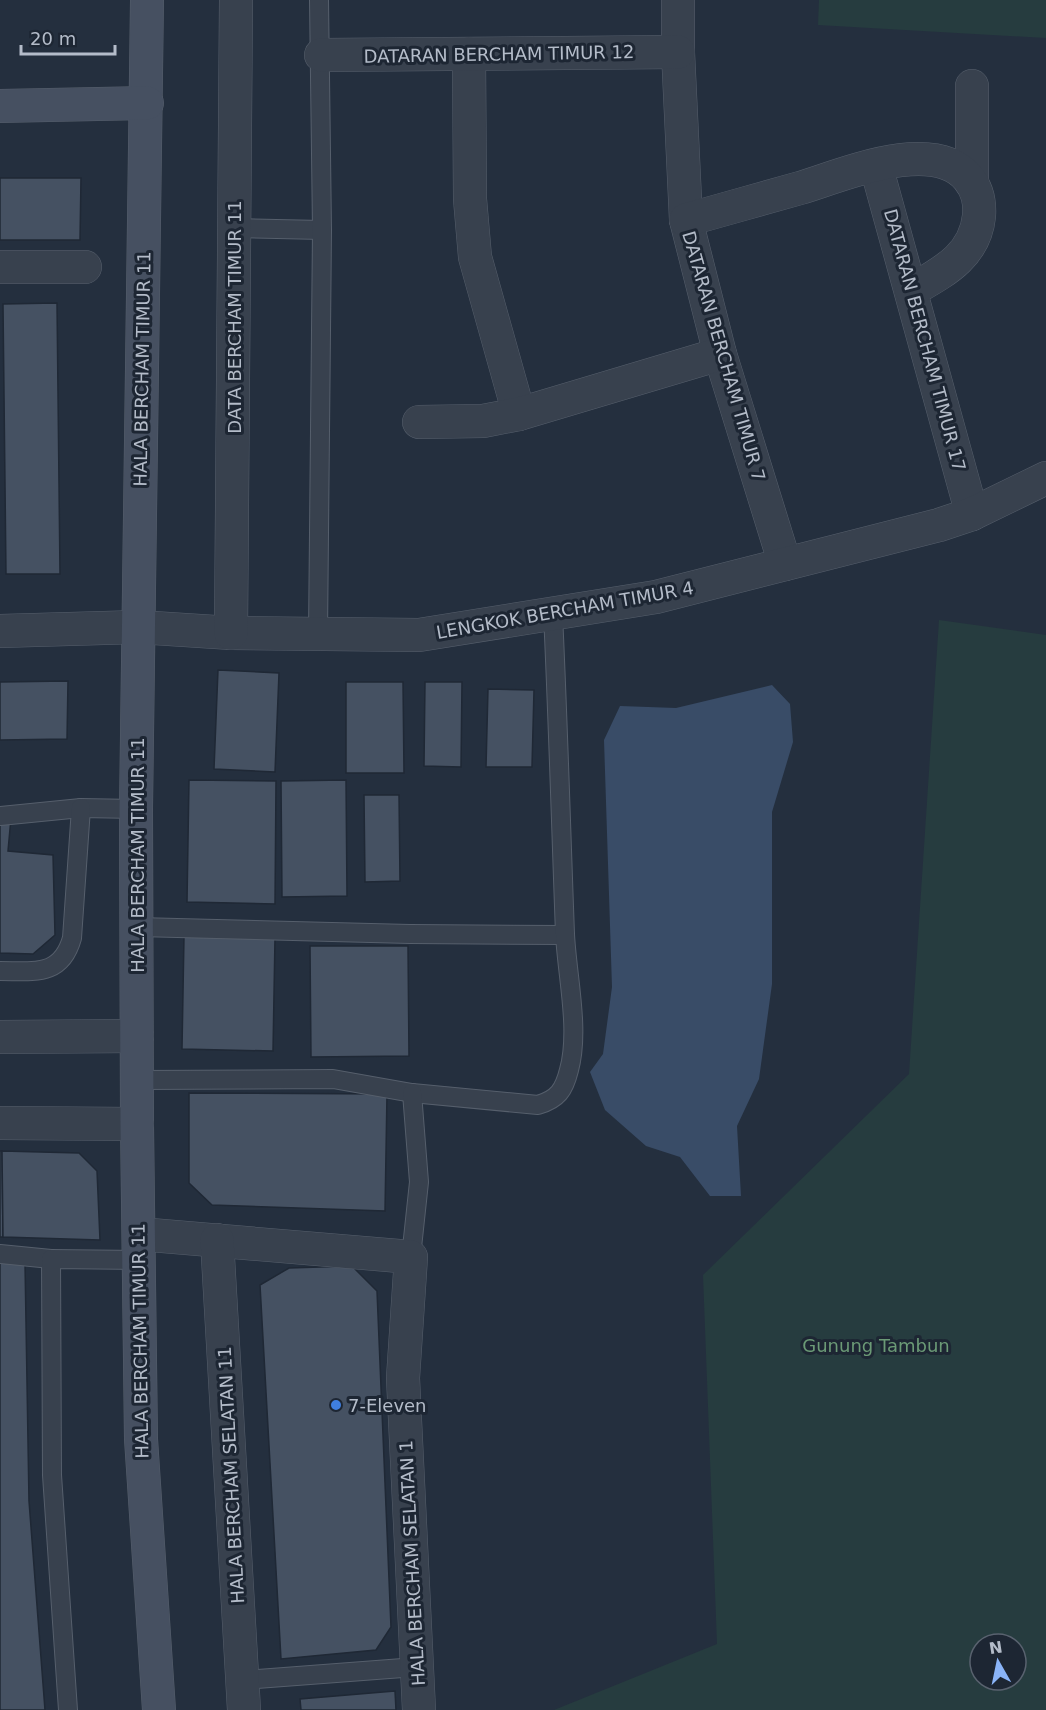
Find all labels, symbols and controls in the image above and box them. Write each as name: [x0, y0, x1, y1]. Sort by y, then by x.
scale bar: [21, 18, 116, 56]
text: 20 m: [30, 28, 76, 49]
street label: DATARAN BERCHAM TIMUR 12: [363, 41, 635, 67]
street label: DATA BERCHAM TIMUR 11: [224, 200, 245, 434]
street label: DATARAN BERCHAM TIMUR 17: [880, 206, 970, 474]
street label: DATARAN BERCHAM TIMUR 7: [678, 228, 770, 484]
street label: HALA BERCHAM TIMUR 11: [129, 251, 155, 487]
street label: LENGKOK BERCHAM TIMUR 4: [435, 577, 695, 643]
street label: HALA BERCHAM TIMUR 11: [127, 737, 148, 973]
street label: HALA BERCHAM TIMUR 11: [127, 1223, 153, 1459]
park label: Gunung Tambun: [802, 1335, 950, 1356]
street label: HALA BERCHAM SELATAN 11: [214, 1346, 248, 1604]
place label: 7-Eleven: [348, 1395, 427, 1416]
marker: 7-Eleven: [329, 1398, 343, 1412]
street label: HALA BERCHAM SELATAN 1: [395, 1440, 429, 1686]
north arrow: [968, 1632, 1028, 1692]
text: N: [988, 1637, 1004, 1658]

